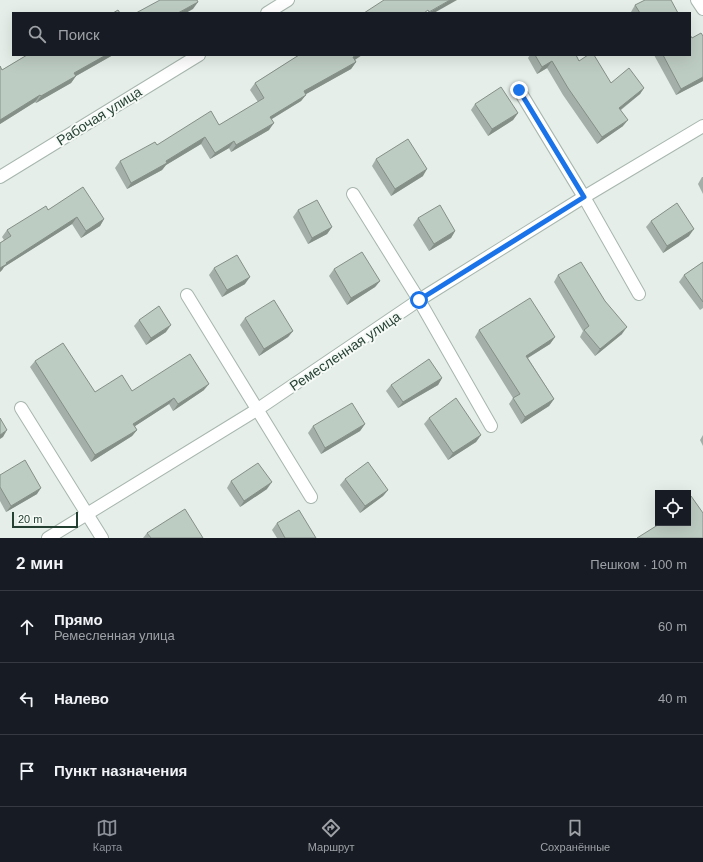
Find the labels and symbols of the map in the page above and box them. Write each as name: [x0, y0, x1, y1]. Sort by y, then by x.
route end: [510, 81, 528, 99]
street label: Рабочая улица: [54, 83, 145, 149]
route start: [410, 291, 428, 309]
street label: Ремесленная улица: [287, 308, 404, 394]
scale bar: [12, 510, 78, 529]

